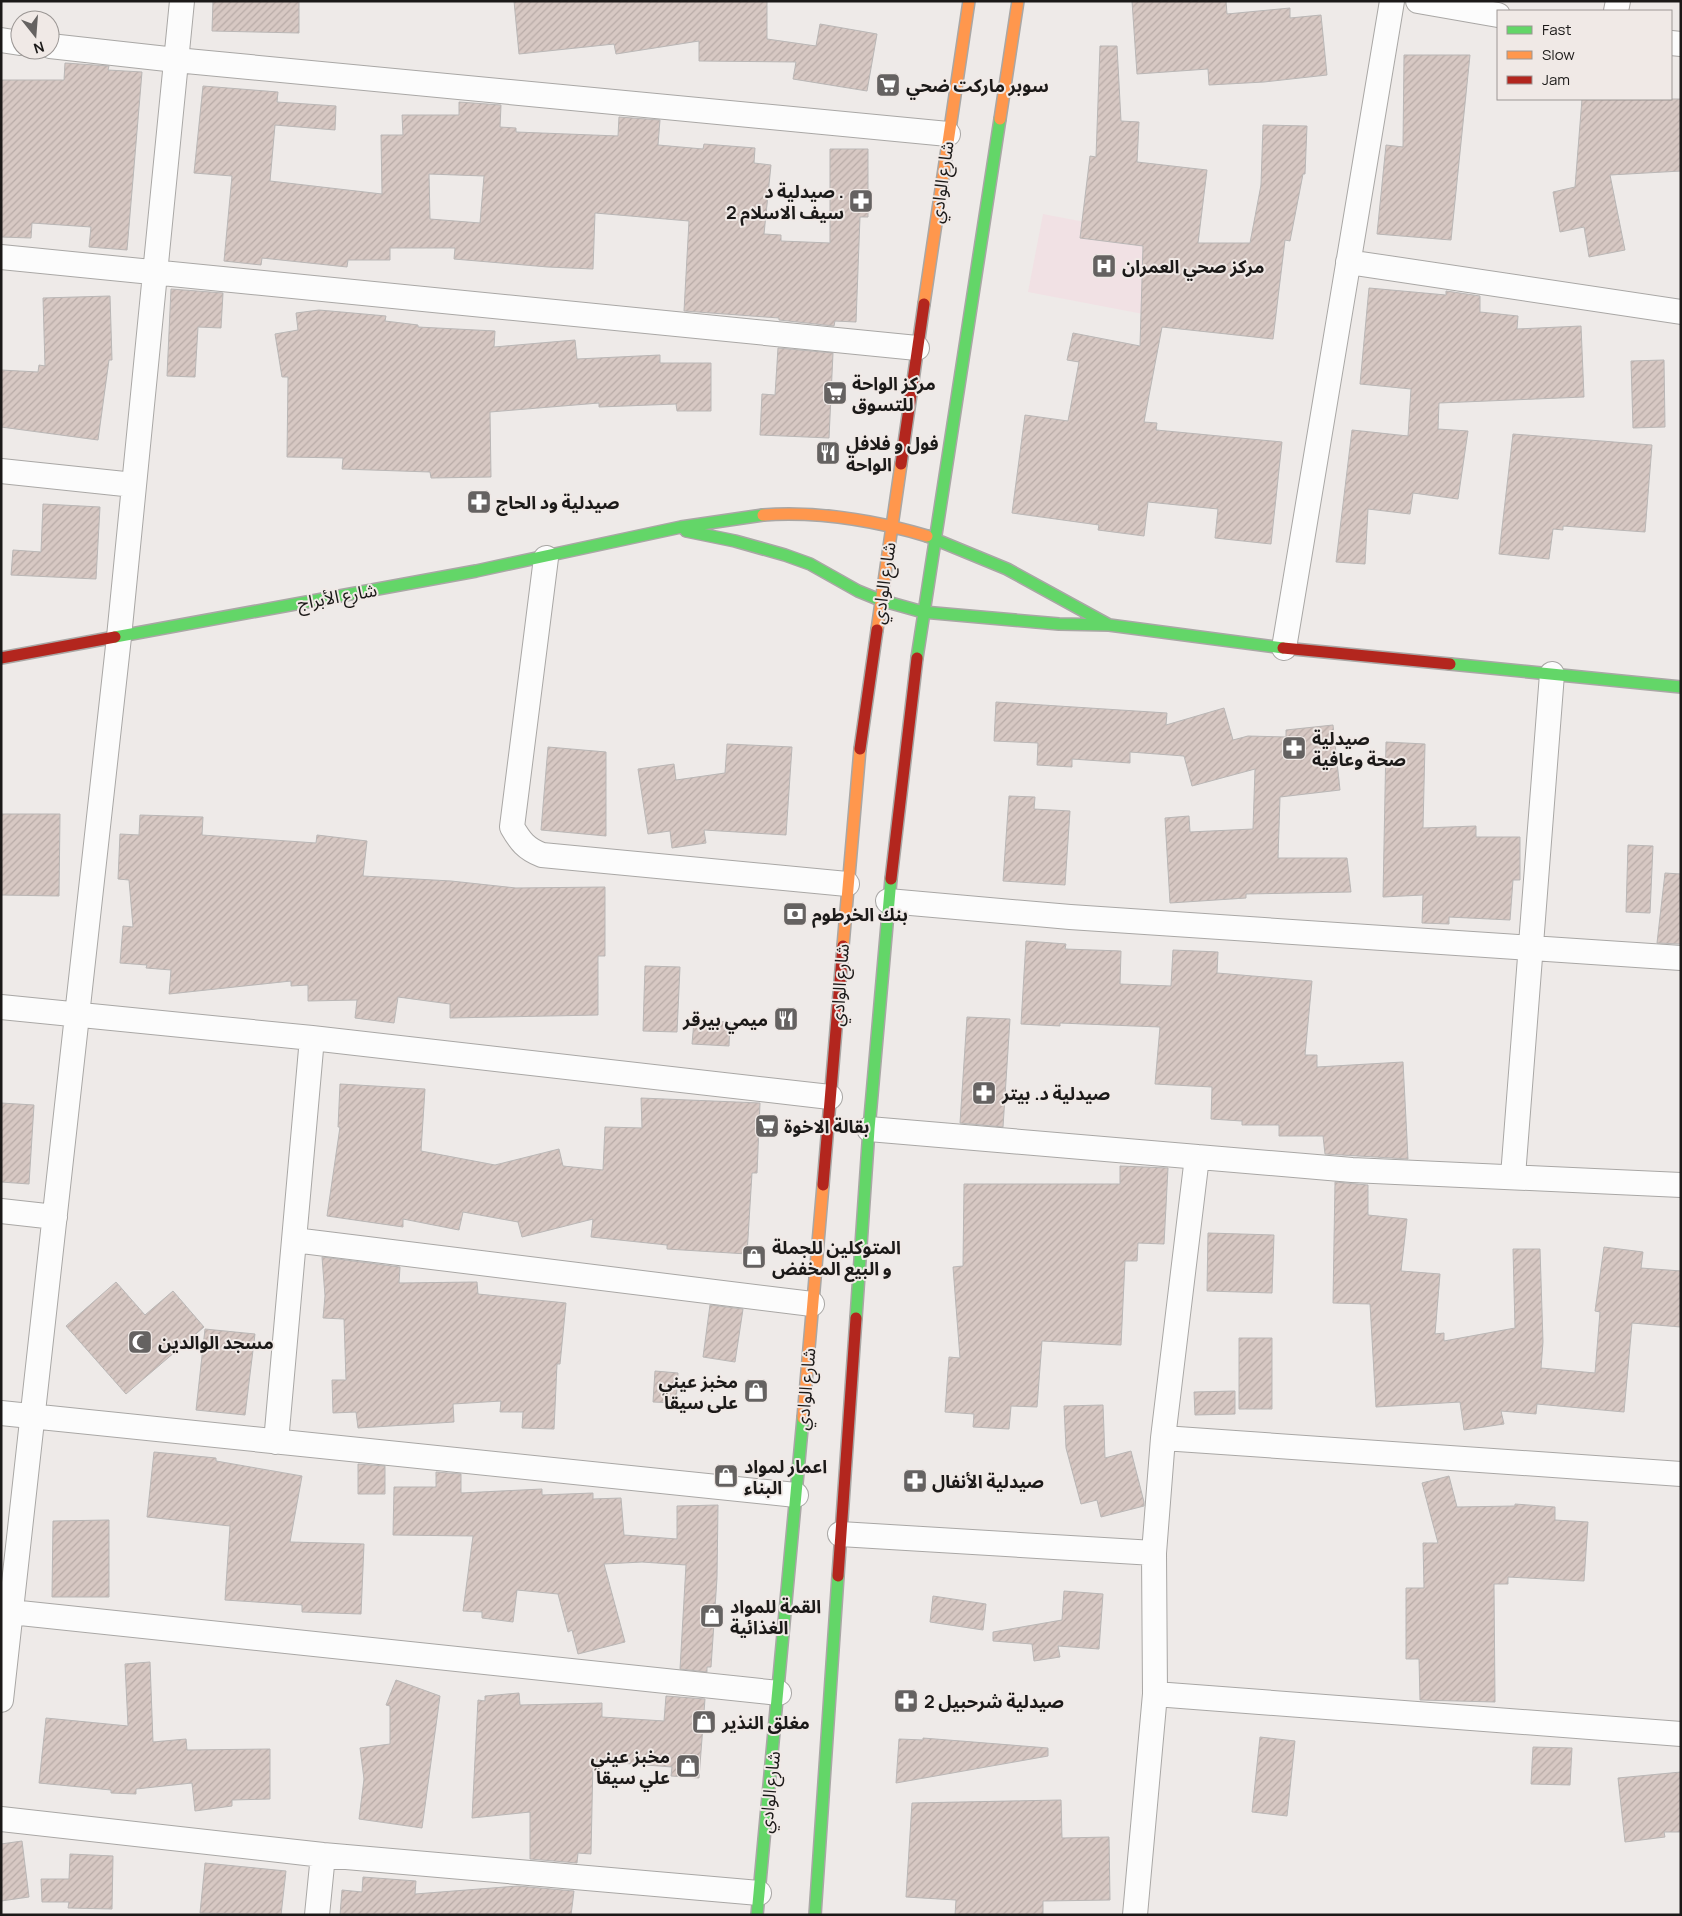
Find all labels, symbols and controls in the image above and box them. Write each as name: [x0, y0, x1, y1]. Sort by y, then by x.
north arrow: [10, 10, 60, 60]
legend: [1497, 10, 1672, 100]
text: Fast: [1542, 19, 1571, 40]
text: N: [31, 37, 47, 58]
text: Slow: [1542, 44, 1575, 65]
text: Jam: [1542, 69, 1570, 90]
supermarket icon: سوبر ماركت ضحي: [875, 72, 901, 98]
place label: سوبر ماركت ضحي: [906, 73, 1049, 100]
street label: شارع الوادي: [923, 139, 962, 225]
place label: صيدلية د . سيف الاسلام 2: [726, 179, 844, 226]
pharmacy icon: صيدلية د . سيف الاسلام 2: [848, 188, 874, 214]
hospital icon: مركز صحي العمران: [1091, 253, 1117, 279]
place label: مركز صحي العمران: [1122, 254, 1264, 281]
place label: مركز الواحة للتسوق: [852, 371, 936, 416]
supermarket icon: مركز الواحة للتسوق: [822, 380, 848, 406]
place label: فول و فلافل الواحة: [846, 431, 939, 476]
restaurant icon: فول و فلافل الواحة: [815, 440, 841, 466]
pharmacy icon: صيدلية ود الحاج: [466, 489, 492, 515]
place label: صيدلية ود الحاج: [496, 490, 619, 516]
street label: شارع الوادي: [865, 540, 904, 626]
street label: شارع الأبراج: [295, 577, 379, 618]
place label: صيدلية صحة وعافية: [1312, 726, 1406, 771]
pharmacy icon: صيدلية صحة وعافية: [1281, 735, 1307, 761]
bank icon: بنك الخرطوم: [782, 901, 808, 927]
place label: بنك الخرطوم: [812, 902, 908, 928]
street label: شارع الوادي: [824, 943, 857, 1027]
restaurant icon: ميمي بيرقر: [773, 1006, 799, 1032]
place label: ميمي بيرقر: [682, 1007, 768, 1034]
pharmacy icon: صيدلية د. بيتر: [971, 1080, 997, 1106]
place label: صيدلية د. بيتر: [1001, 1081, 1110, 1105]
supermarket icon: بقالة الاخوة: [754, 1113, 780, 1139]
place label: بقالة الاخوة: [784, 1114, 869, 1138]
place label: المتوكلين للجملة و البيع المخفض: [772, 1235, 901, 1282]
shop icon: المتوكلين للجملة و البيع المخفض: [741, 1244, 767, 1270]
mosque icon: مسجد الوالدين: [127, 1329, 153, 1355]
place label: مسجد الوالدين: [158, 1330, 274, 1354]
street label: شارع الوادي: [789, 1347, 824, 1432]
place label: مخبز عيني على سيقا: [658, 1369, 738, 1414]
shop icon: مخبز عيني على سيقا: [743, 1378, 769, 1404]
place label: اعمار لمواد البناء: [744, 1454, 827, 1499]
shop icon: اعمار لمواد البناء: [713, 1463, 739, 1489]
pharmacy icon: صيدلية الأنفال: [902, 1468, 928, 1494]
place label: صيدلية الأنفال: [932, 1469, 1044, 1493]
place label: القمة للمواد الغذائية: [730, 1594, 821, 1639]
shop icon: القمة للمواد الغذائية: [699, 1603, 725, 1629]
pharmacy icon: صيدلية شرحبيل 2: [893, 1688, 919, 1714]
place label: صيدلية شرحبيل 2: [924, 1689, 1064, 1713]
shop icon: مغلق النذير: [691, 1709, 717, 1735]
place label: مغلق النذير: [721, 1710, 810, 1734]
place label: مخبز عيني علي سيقا: [590, 1744, 670, 1792]
street label: شارع الوادي: [753, 1750, 788, 1835]
shop icon: مخبز عيني علي سيقا: [675, 1753, 701, 1779]

